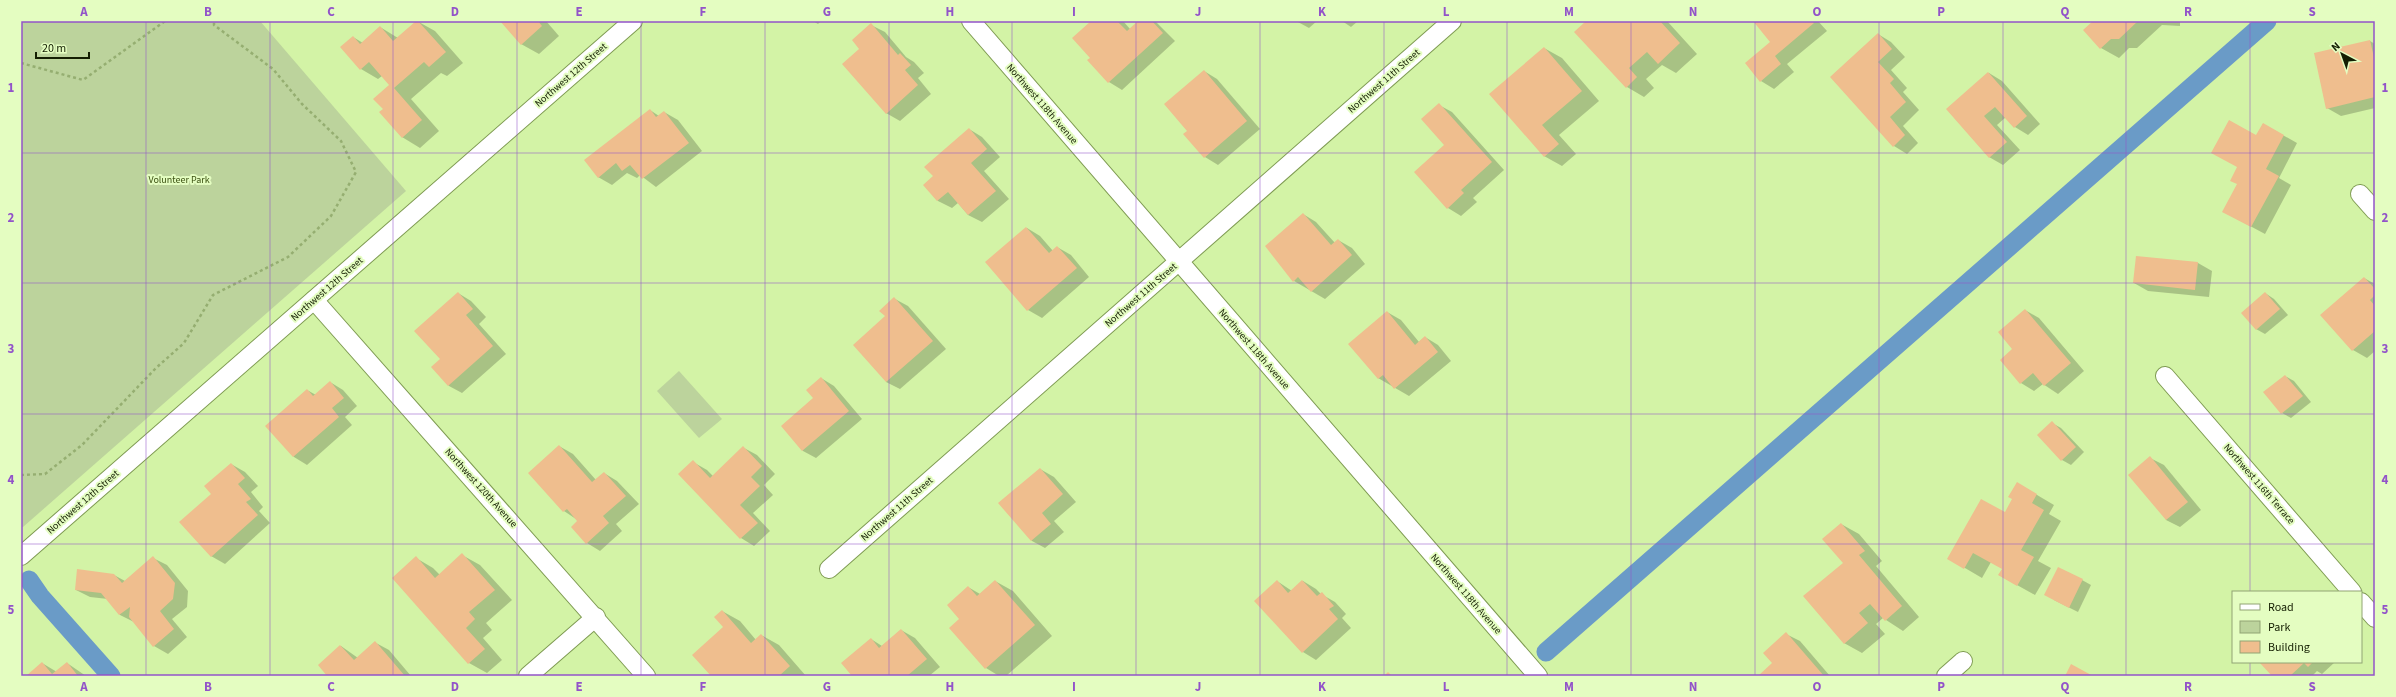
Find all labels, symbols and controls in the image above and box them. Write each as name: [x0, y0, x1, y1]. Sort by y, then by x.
text: A: [79, 3, 88, 21]
text: B: [204, 3, 212, 21]
text: C: [327, 3, 335, 21]
text: D: [451, 3, 459, 21]
text: E: [575, 3, 583, 21]
text: F: [700, 3, 707, 21]
text: G: [823, 3, 831, 21]
text: H: [946, 3, 954, 21]
text: I: [1072, 3, 1076, 21]
text: J: [1195, 3, 1201, 21]
text: K: [1318, 3, 1327, 21]
text: L: [1443, 3, 1450, 21]
text: M: [1564, 3, 1574, 21]
text: N: [1689, 3, 1697, 21]
text: O: [1813, 3, 1822, 21]
text: P: [1937, 3, 1945, 21]
text: Q: [2061, 3, 2070, 21]
text: R: [2184, 3, 2192, 21]
text: S: [2308, 3, 2316, 21]
scale bar: [36, 34, 89, 60]
north arrow: [2322, 34, 2362, 74]
street label: Northwest 12th Street: [532, 39, 611, 110]
text: N: [2328, 39, 2343, 55]
text: 20 m: [42, 40, 66, 57]
street label: Northwest 11th Street: [1345, 45, 1424, 116]
street label: Northwest 118th Avenue: [1003, 61, 1081, 147]
text: 1: [8, 79, 15, 97]
text: 1: [2382, 79, 2389, 97]
park label: Volunteer Park: [148, 173, 210, 187]
text: 2: [8, 209, 15, 227]
text: 2: [2382, 209, 2389, 227]
street label: Northwest 12th Street: [288, 253, 367, 324]
street label: Northwest 11th Street: [1102, 259, 1181, 330]
street label: Northwest 118th Avenue: [1215, 306, 1293, 392]
text: 3: [8, 340, 15, 358]
text: 3: [2382, 340, 2389, 358]
street label: Northwest 116th Terrace: [2220, 441, 2298, 527]
street label: Northwest 120th Avenue: [442, 445, 520, 531]
street label: Northwest 12th Street: [44, 466, 123, 537]
text: 4: [8, 471, 15, 489]
text: 4: [2382, 471, 2389, 489]
street label: Northwest 11th Street: [858, 473, 937, 544]
street label: Northwest 118th Avenue: [1427, 551, 1505, 637]
legend: [2232, 591, 2362, 663]
text: Road: [2268, 599, 2294, 616]
text: 5: [8, 601, 15, 619]
text: 5: [2382, 601, 2389, 619]
text: Park: [2268, 619, 2290, 636]
text: Building: [2268, 639, 2310, 656]
text: A: [79, 678, 88, 696]
text: B: [204, 678, 212, 696]
text: C: [327, 678, 335, 696]
text: D: [451, 678, 459, 696]
text: E: [575, 678, 583, 696]
text: F: [700, 678, 707, 696]
text: G: [823, 678, 831, 696]
text: H: [946, 678, 954, 696]
text: I: [1072, 678, 1076, 696]
text: J: [1195, 678, 1201, 696]
text: K: [1318, 678, 1327, 696]
text: L: [1443, 678, 1450, 696]
text: M: [1564, 678, 1574, 696]
text: N: [1689, 678, 1697, 696]
text: O: [1813, 678, 1822, 696]
text: P: [1937, 678, 1945, 696]
text: Q: [2061, 678, 2070, 696]
text: R: [2184, 678, 2192, 696]
text: S: [2308, 678, 2316, 696]

